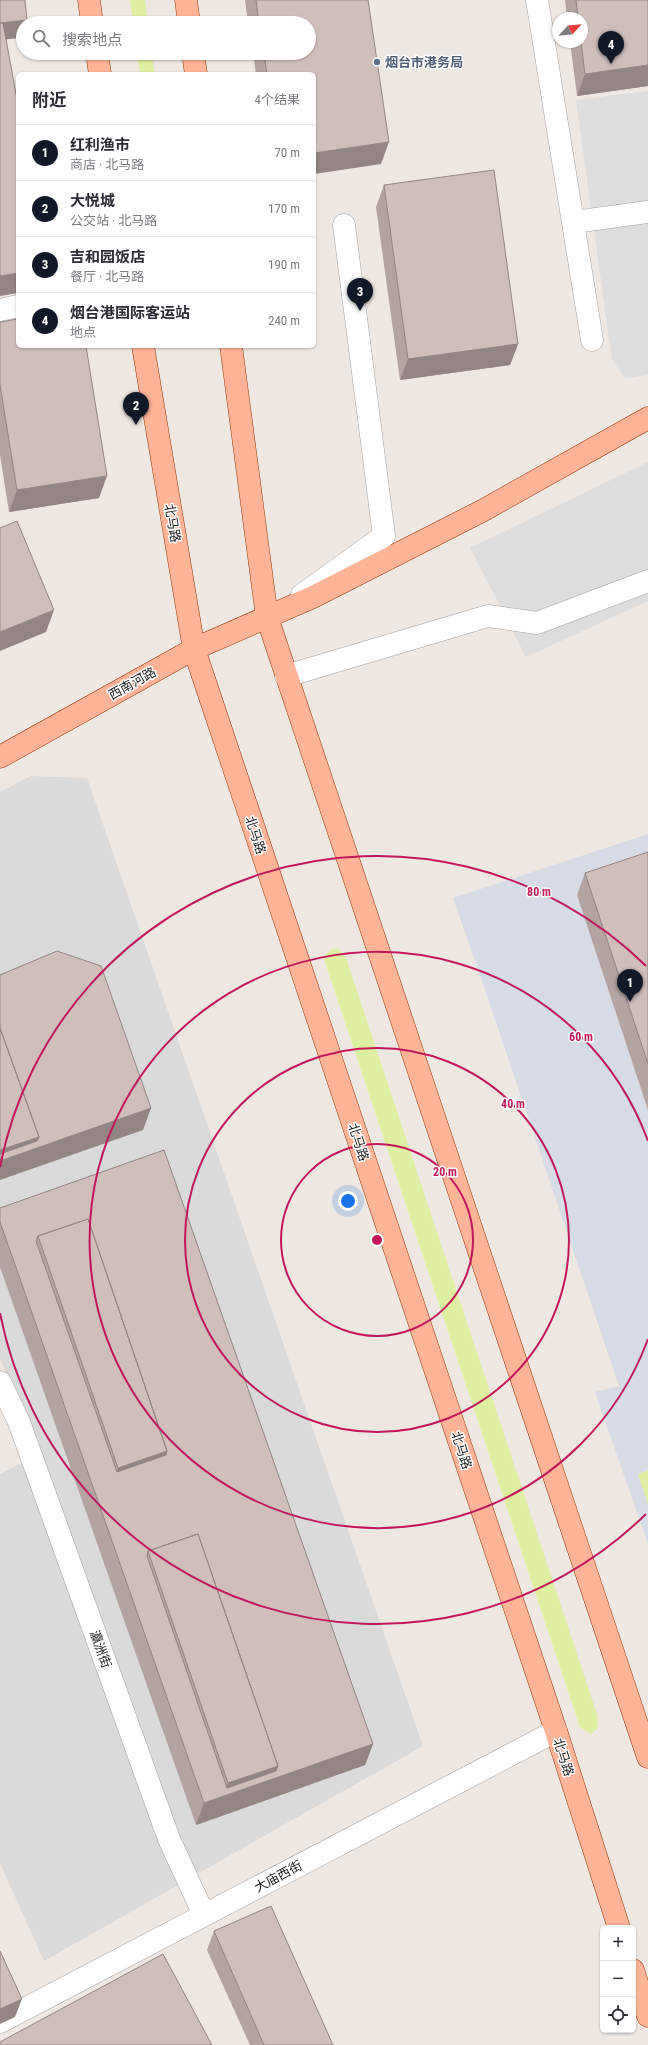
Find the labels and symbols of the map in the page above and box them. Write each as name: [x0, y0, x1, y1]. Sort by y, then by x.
north arrow: [552, 12, 588, 48]
pin: 4: [598, 31, 624, 64]
place label: 烟台市港务局: [385, 55, 463, 70]
marker: 烟台市港务局: [372, 57, 382, 67]
pin: 3: [347, 278, 373, 311]
pin: 2: [123, 392, 149, 425]
street label: 北马路: [162, 503, 183, 544]
street label: 西南河路: [106, 664, 159, 703]
street label: 北马路: [242, 814, 269, 856]
text: 80 m: [527, 885, 551, 899]
pin: 1: [617, 969, 643, 1002]
text: 60 m: [569, 1030, 593, 1044]
text: 40 m: [501, 1097, 525, 1111]
street label: 北马路: [345, 1121, 372, 1163]
text: 20 m: [433, 1165, 457, 1179]
your location: [338, 1191, 358, 1211]
centre of rings: [370, 1233, 384, 1247]
street label: 北马路: [448, 1429, 475, 1471]
street label: 瀛洲街: [87, 1628, 114, 1670]
street label: 北马路: [550, 1736, 577, 1778]
street label: 大庙西街: [252, 1858, 305, 1895]

